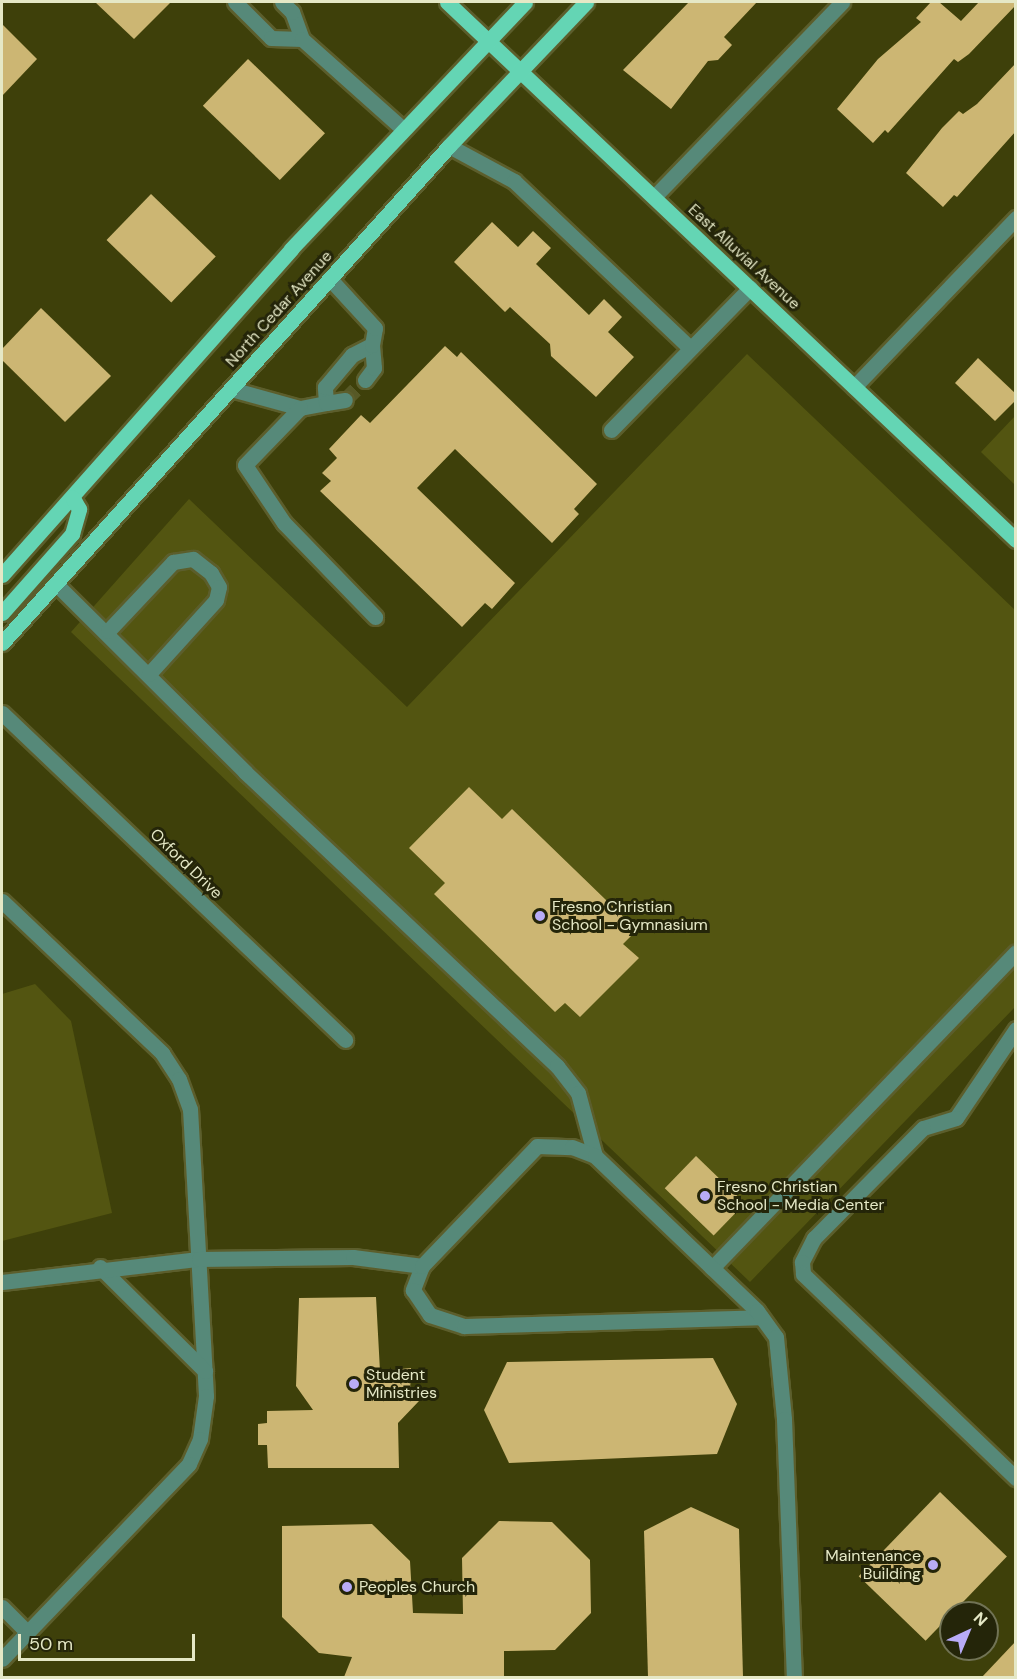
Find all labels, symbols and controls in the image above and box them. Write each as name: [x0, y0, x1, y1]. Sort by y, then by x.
street label: East Alluvial Avenue: [684, 200, 804, 314]
street label: North Cedar Avenue: [222, 247, 336, 371]
street label: Oxford Drive: [146, 825, 226, 903]
place label: Fresno Christian School - Gymnasium: [552, 897, 708, 935]
marker: Fresno Christian School - Gymnasium: [533, 909, 547, 923]
place label: Fresno Christian School - Media Center: [717, 1177, 885, 1215]
marker: Fresno Christian School - Media Center: [698, 1189, 712, 1203]
place label: Student Ministries: [366, 1365, 437, 1403]
marker: Student Ministries: [347, 1377, 361, 1391]
place label: Maintenance Building: [825, 1546, 921, 1584]
marker: Maintenance Building: [926, 1558, 940, 1572]
place label: Peoples Church: [359, 1577, 475, 1597]
marker: Peoples Church: [340, 1580, 354, 1594]
north arrow: [939, 1601, 999, 1661]
text: N: [969, 1608, 992, 1631]
scale bar: [21, 1622, 198, 1660]
text: 50 m: [29, 1632, 73, 1656]

